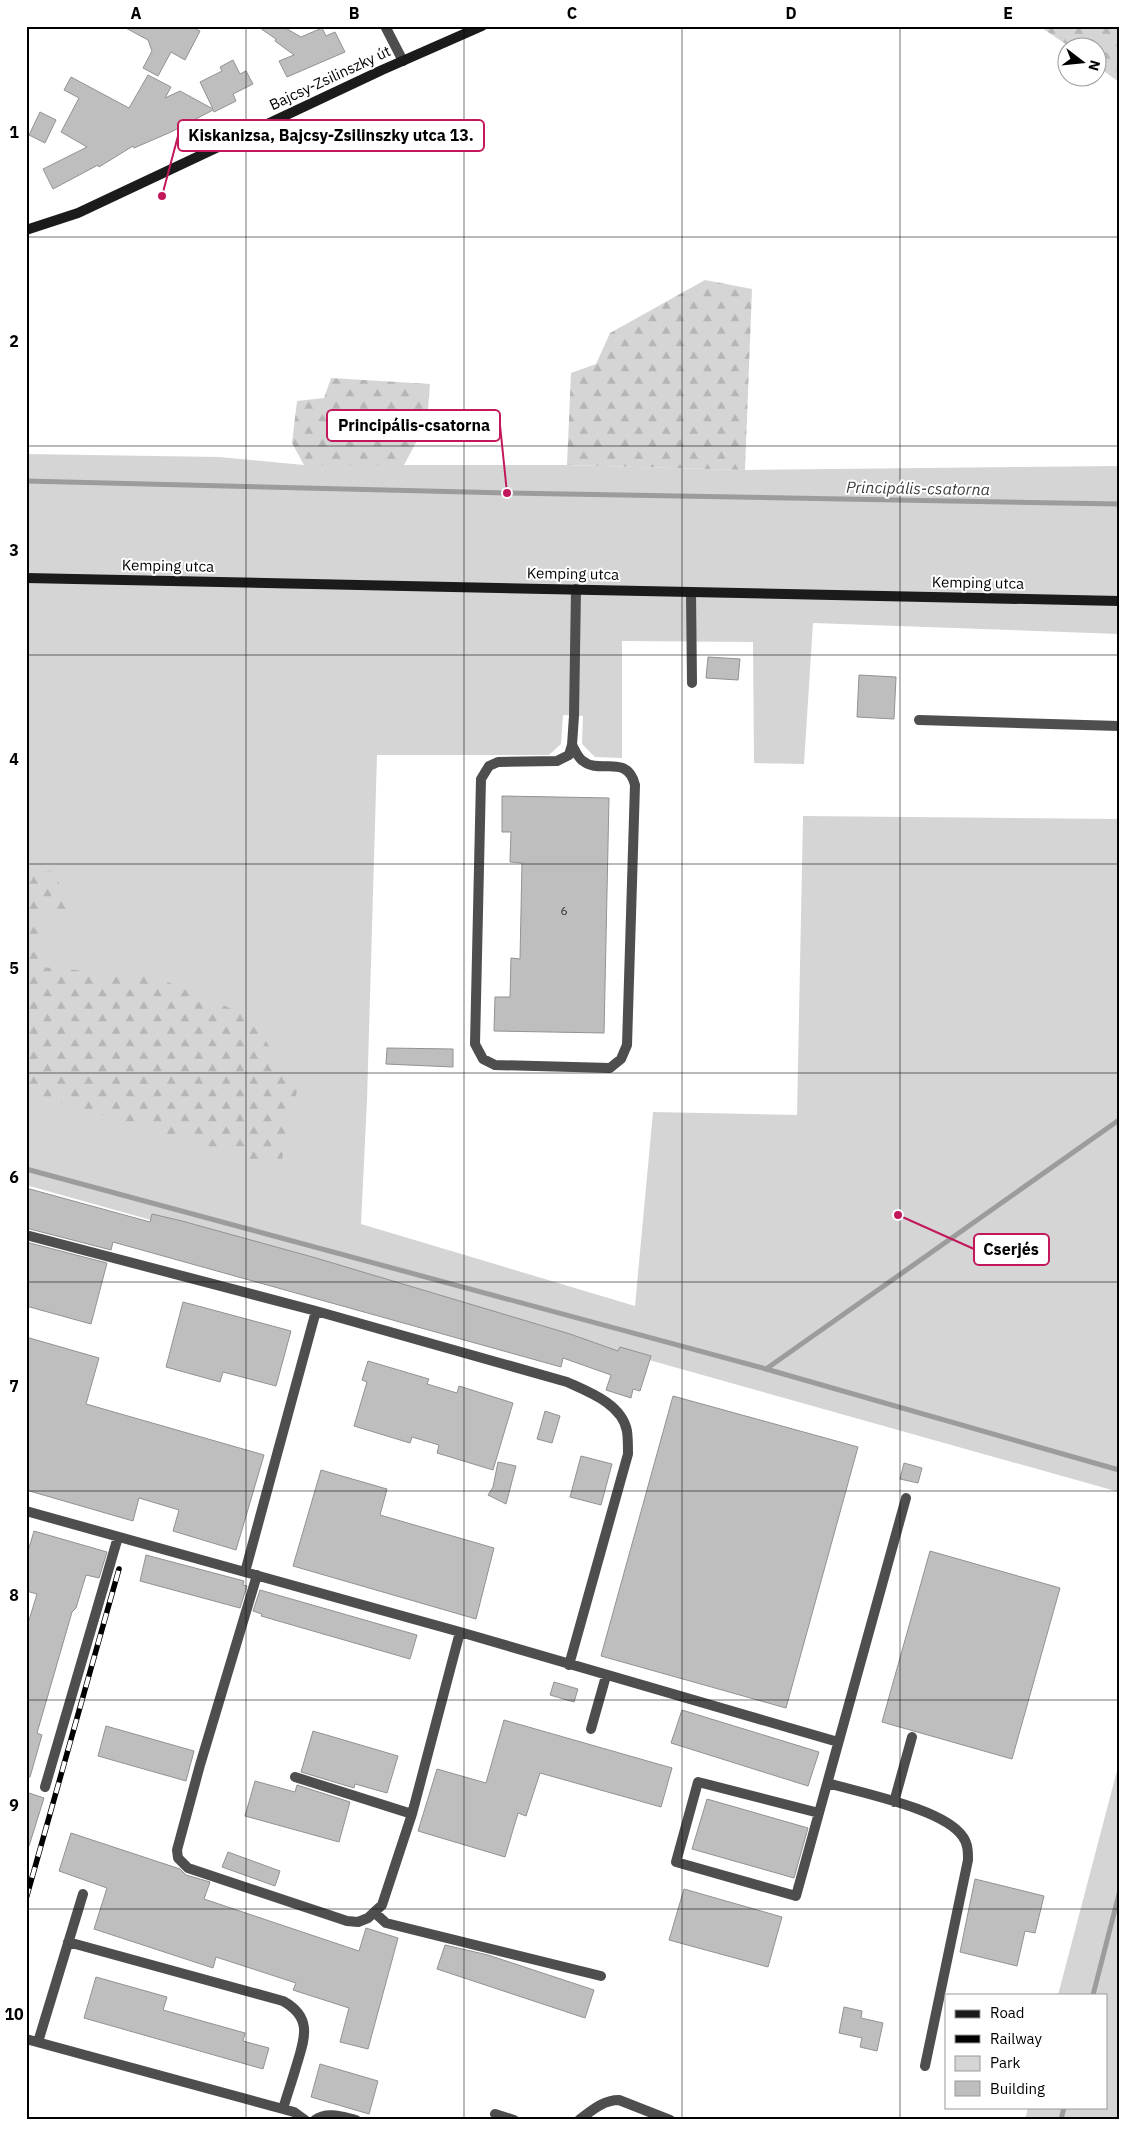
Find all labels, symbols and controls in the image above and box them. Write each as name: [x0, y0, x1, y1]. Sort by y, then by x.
text: A: [131, 3, 142, 23]
text: B: [349, 3, 360, 23]
text: C: [567, 3, 577, 23]
text: D: [785, 3, 797, 23]
text: E: [1003, 3, 1013, 23]
north arrow: [1058, 38, 1108, 88]
street label: Bajcsy-Zsilinszky út: [266, 41, 394, 114]
text: N: [1084, 58, 1105, 73]
callout: Kiskanizsa, Bajcsy-Zsilinszky utca 13.: [178, 120, 484, 151]
text: 1: [9, 122, 19, 142]
text: Kiskanizsa, Bajcsy-Zsilinszky utca 13.: [188, 125, 474, 145]
text: 2: [9, 331, 19, 351]
callout: Principális-csatorna: [327, 410, 500, 441]
text: Principális-csatorna: [338, 415, 490, 435]
water label: Principális-csatorna: [846, 477, 990, 499]
text: 3: [9, 540, 19, 560]
street label: Kemping utca: [122, 555, 214, 576]
street label: Kemping utca: [527, 563, 619, 584]
street label: Kemping utca: [932, 572, 1024, 593]
text: 4: [9, 749, 19, 769]
house number: 6: [560, 903, 568, 918]
text: 5: [9, 958, 19, 978]
text: 6: [9, 1167, 19, 1187]
callout: Cserjés: [974, 1234, 1049, 1265]
text: Cserjés: [983, 1239, 1039, 1259]
text: 7: [9, 1376, 19, 1396]
text: 8: [9, 1585, 19, 1605]
text: 9: [9, 1795, 19, 1815]
legend: [945, 1994, 1108, 2108]
text: Road: [990, 2003, 1025, 2022]
text: 10: [4, 2004, 24, 2024]
text: Railway: [990, 2029, 1043, 2048]
text: Park: [990, 2053, 1020, 2072]
text: Building: [990, 2079, 1045, 2098]

